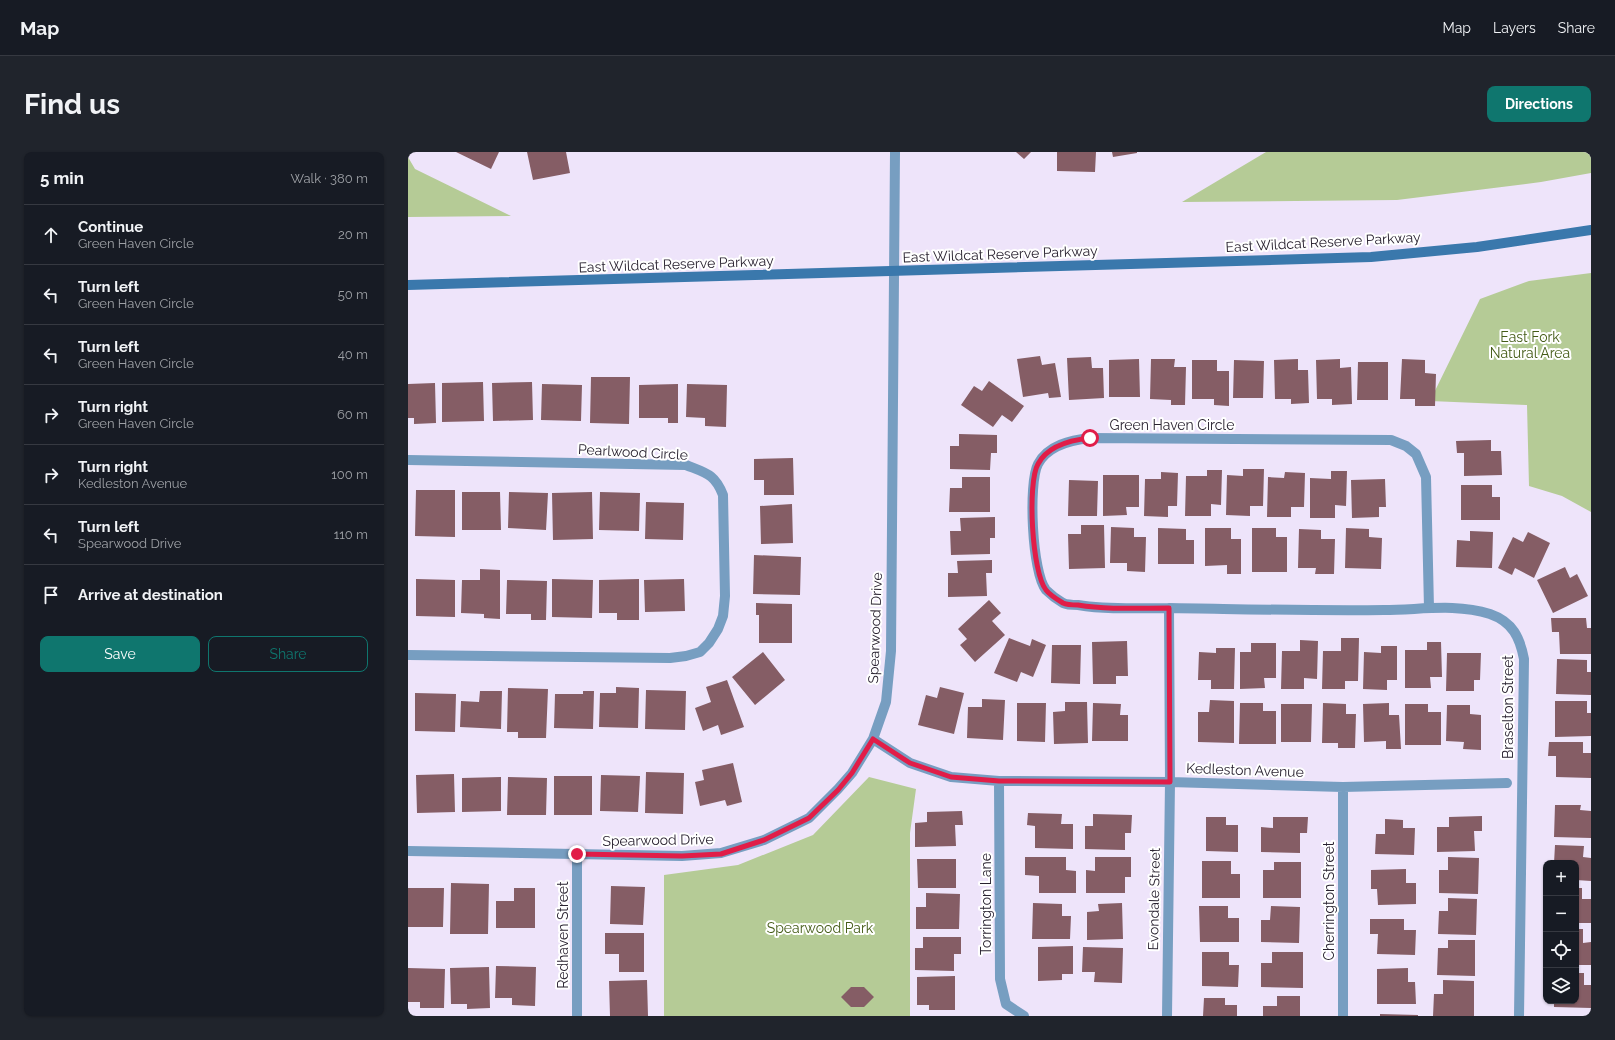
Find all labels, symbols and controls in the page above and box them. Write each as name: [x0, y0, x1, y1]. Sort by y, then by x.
text: Map: [20, 17, 59, 39]
text: Map: [1443, 20, 1471, 36]
text: Layers: [1493, 20, 1536, 36]
text: Share: [1558, 20, 1595, 36]
button: Directions: [1487, 86, 1591, 122]
text: Find us: [24, 88, 120, 121]
text: 5 min: [40, 168, 84, 188]
text: Walk · 380 m: [291, 171, 368, 186]
text: Continue: [78, 218, 143, 236]
icon: ahead: [40, 224, 62, 246]
text: 20 m: [338, 227, 368, 242]
street label: East Wildcat Reserve Parkway: [1225, 229, 1421, 255]
text: Green Haven Circle: [78, 236, 194, 251]
street label: East Wildcat Reserve Parkway: [902, 243, 1098, 265]
street label: East Wildcat Reserve Parkway: [578, 253, 774, 275]
text: Turn left: [78, 278, 139, 296]
icon: left: [40, 284, 62, 306]
text: 50 m: [338, 287, 368, 302]
text: Green Haven Circle: [78, 296, 194, 311]
park label: East Fork Natural Area: [1490, 329, 1570, 361]
text: Turn left: [78, 338, 139, 356]
icon: left: [40, 344, 62, 366]
text: 40 m: [338, 347, 368, 362]
text: Green Haven Circle: [78, 356, 194, 371]
text: Turn right: [78, 398, 148, 416]
icon: right: [40, 404, 62, 426]
text: 60 m: [337, 407, 368, 422]
text: Green Haven Circle: [78, 416, 194, 431]
street label: Green Haven Circle: [1110, 417, 1234, 433]
route start: [1081, 429, 1099, 447]
street label: Pearlwood Circle: [578, 441, 688, 463]
text: Turn right: [78, 458, 148, 476]
icon: right: [40, 464, 62, 486]
text: 100 m: [331, 467, 368, 482]
text: Kedleston Avenue: [78, 476, 187, 491]
text: Turn left: [78, 518, 139, 536]
icon: left: [40, 524, 62, 546]
text: 110 m: [334, 527, 368, 542]
text: Spearwood Drive: [78, 536, 181, 551]
street label: Spearwood Drive: [865, 572, 885, 684]
icon: arrive: [40, 584, 62, 606]
text: Arrive at destination: [78, 586, 223, 604]
button: Save: [40, 636, 200, 672]
button: Share: [208, 636, 368, 672]
street label: Braselton Street: [1500, 655, 1516, 759]
street label: Kedleston Avenue: [1186, 760, 1304, 780]
street label: Spearwood Drive: [602, 831, 714, 849]
street label: Cherrington Street: [1321, 841, 1337, 961]
route end: [568, 845, 586, 863]
street label: Evondale Street: [1145, 847, 1163, 950]
street label: Torrington Lane: [978, 853, 994, 955]
map controls: [1543, 860, 1579, 1004]
button: +: [1543, 860, 1579, 896]
street label: Redhaven Street: [555, 881, 571, 989]
button: −: [1543, 896, 1579, 932]
park label: Spearwood Park: [767, 920, 874, 936]
button: locate: [1543, 932, 1579, 968]
button: layers: [1543, 968, 1579, 1004]

